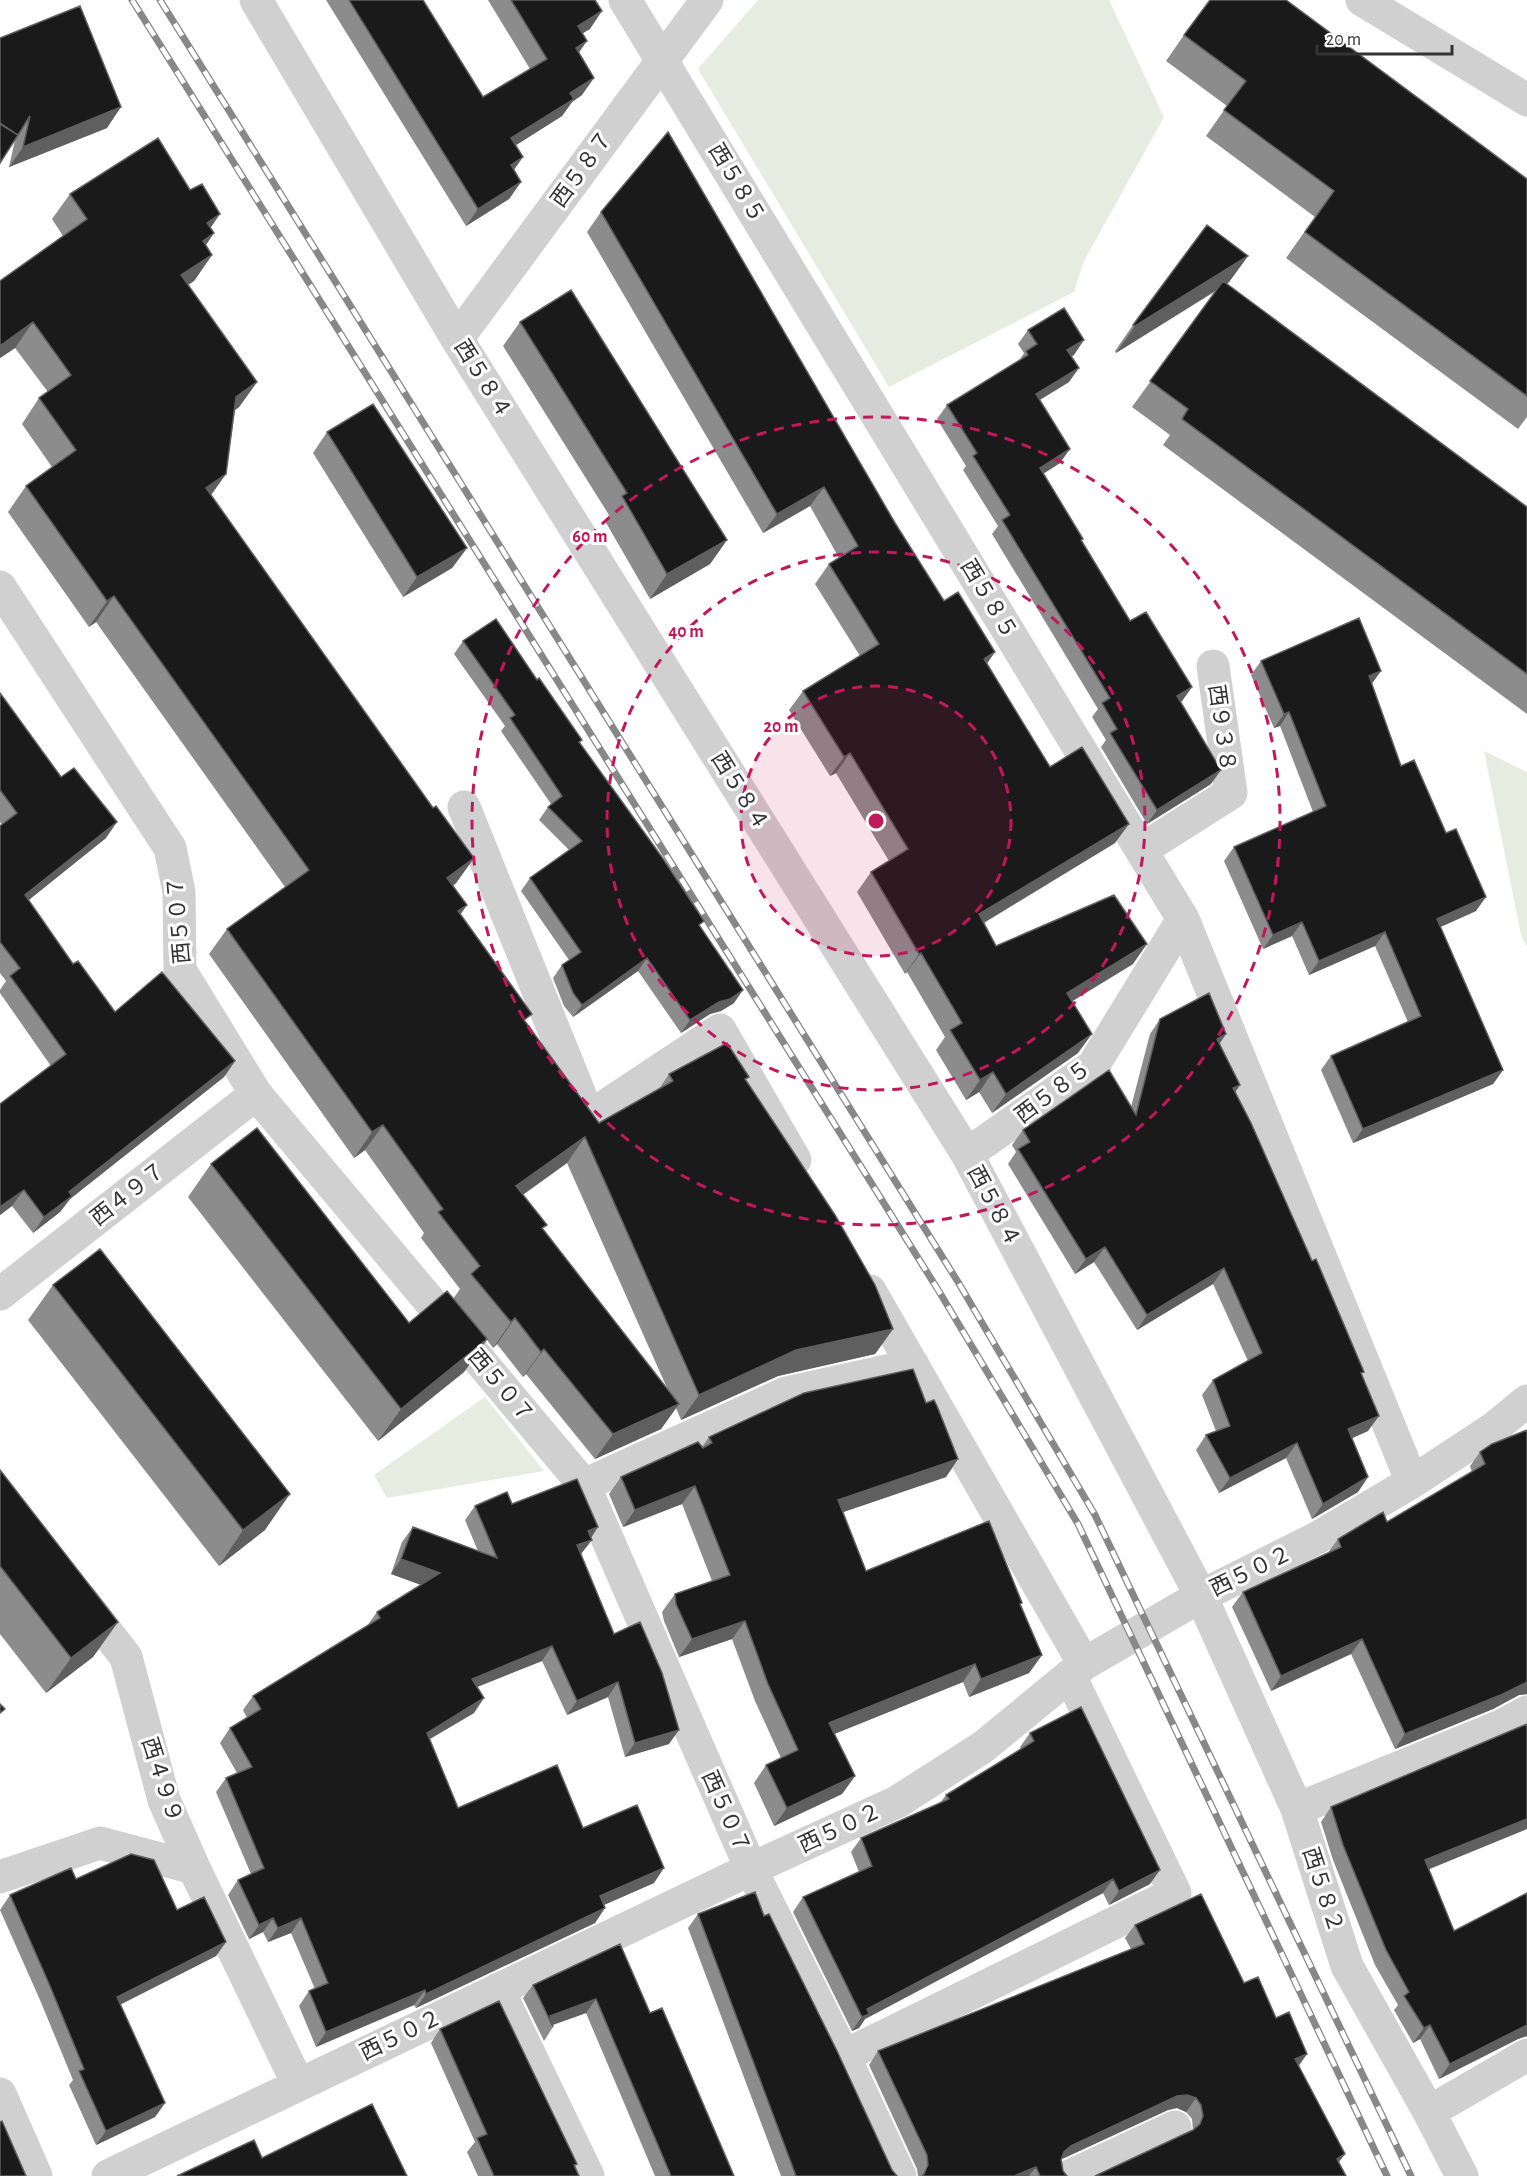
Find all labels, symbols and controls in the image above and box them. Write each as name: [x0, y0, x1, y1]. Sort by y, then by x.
scale bar: [1317, 18, 1452, 56]
text: 20 m: [1326, 31, 1361, 49]
street label: 西５８７: [547, 127, 617, 211]
street label: 西５８５: [705, 140, 769, 226]
street label: 西５８４: [450, 336, 516, 422]
text: 60 m: [572, 528, 608, 546]
street label: 西５８５: [957, 556, 1021, 642]
text: 40 m: [668, 623, 704, 641]
street label: 西９３８: [1205, 683, 1239, 773]
text: 20 m: [763, 718, 799, 736]
street label: 西５８４: [707, 748, 773, 834]
centre of rings: [866, 811, 886, 831]
street label: 西５０７: [164, 875, 194, 965]
street label: 西５８５: [1011, 1057, 1095, 1127]
street label: 西４９７: [87, 1158, 169, 1230]
street label: 西５８４: [964, 1162, 1024, 1250]
street label: 西５０７: [464, 1345, 538, 1427]
street label: 西５０２: [1207, 1542, 1295, 1600]
street label: 西４９９: [138, 1735, 186, 1825]
street label: 西５０７: [698, 1767, 754, 1857]
street label: 西５０２: [795, 1799, 885, 1857]
street label: 西５８２: [1299, 1845, 1347, 1935]
street label: 西５０２: [357, 2006, 445, 2064]

